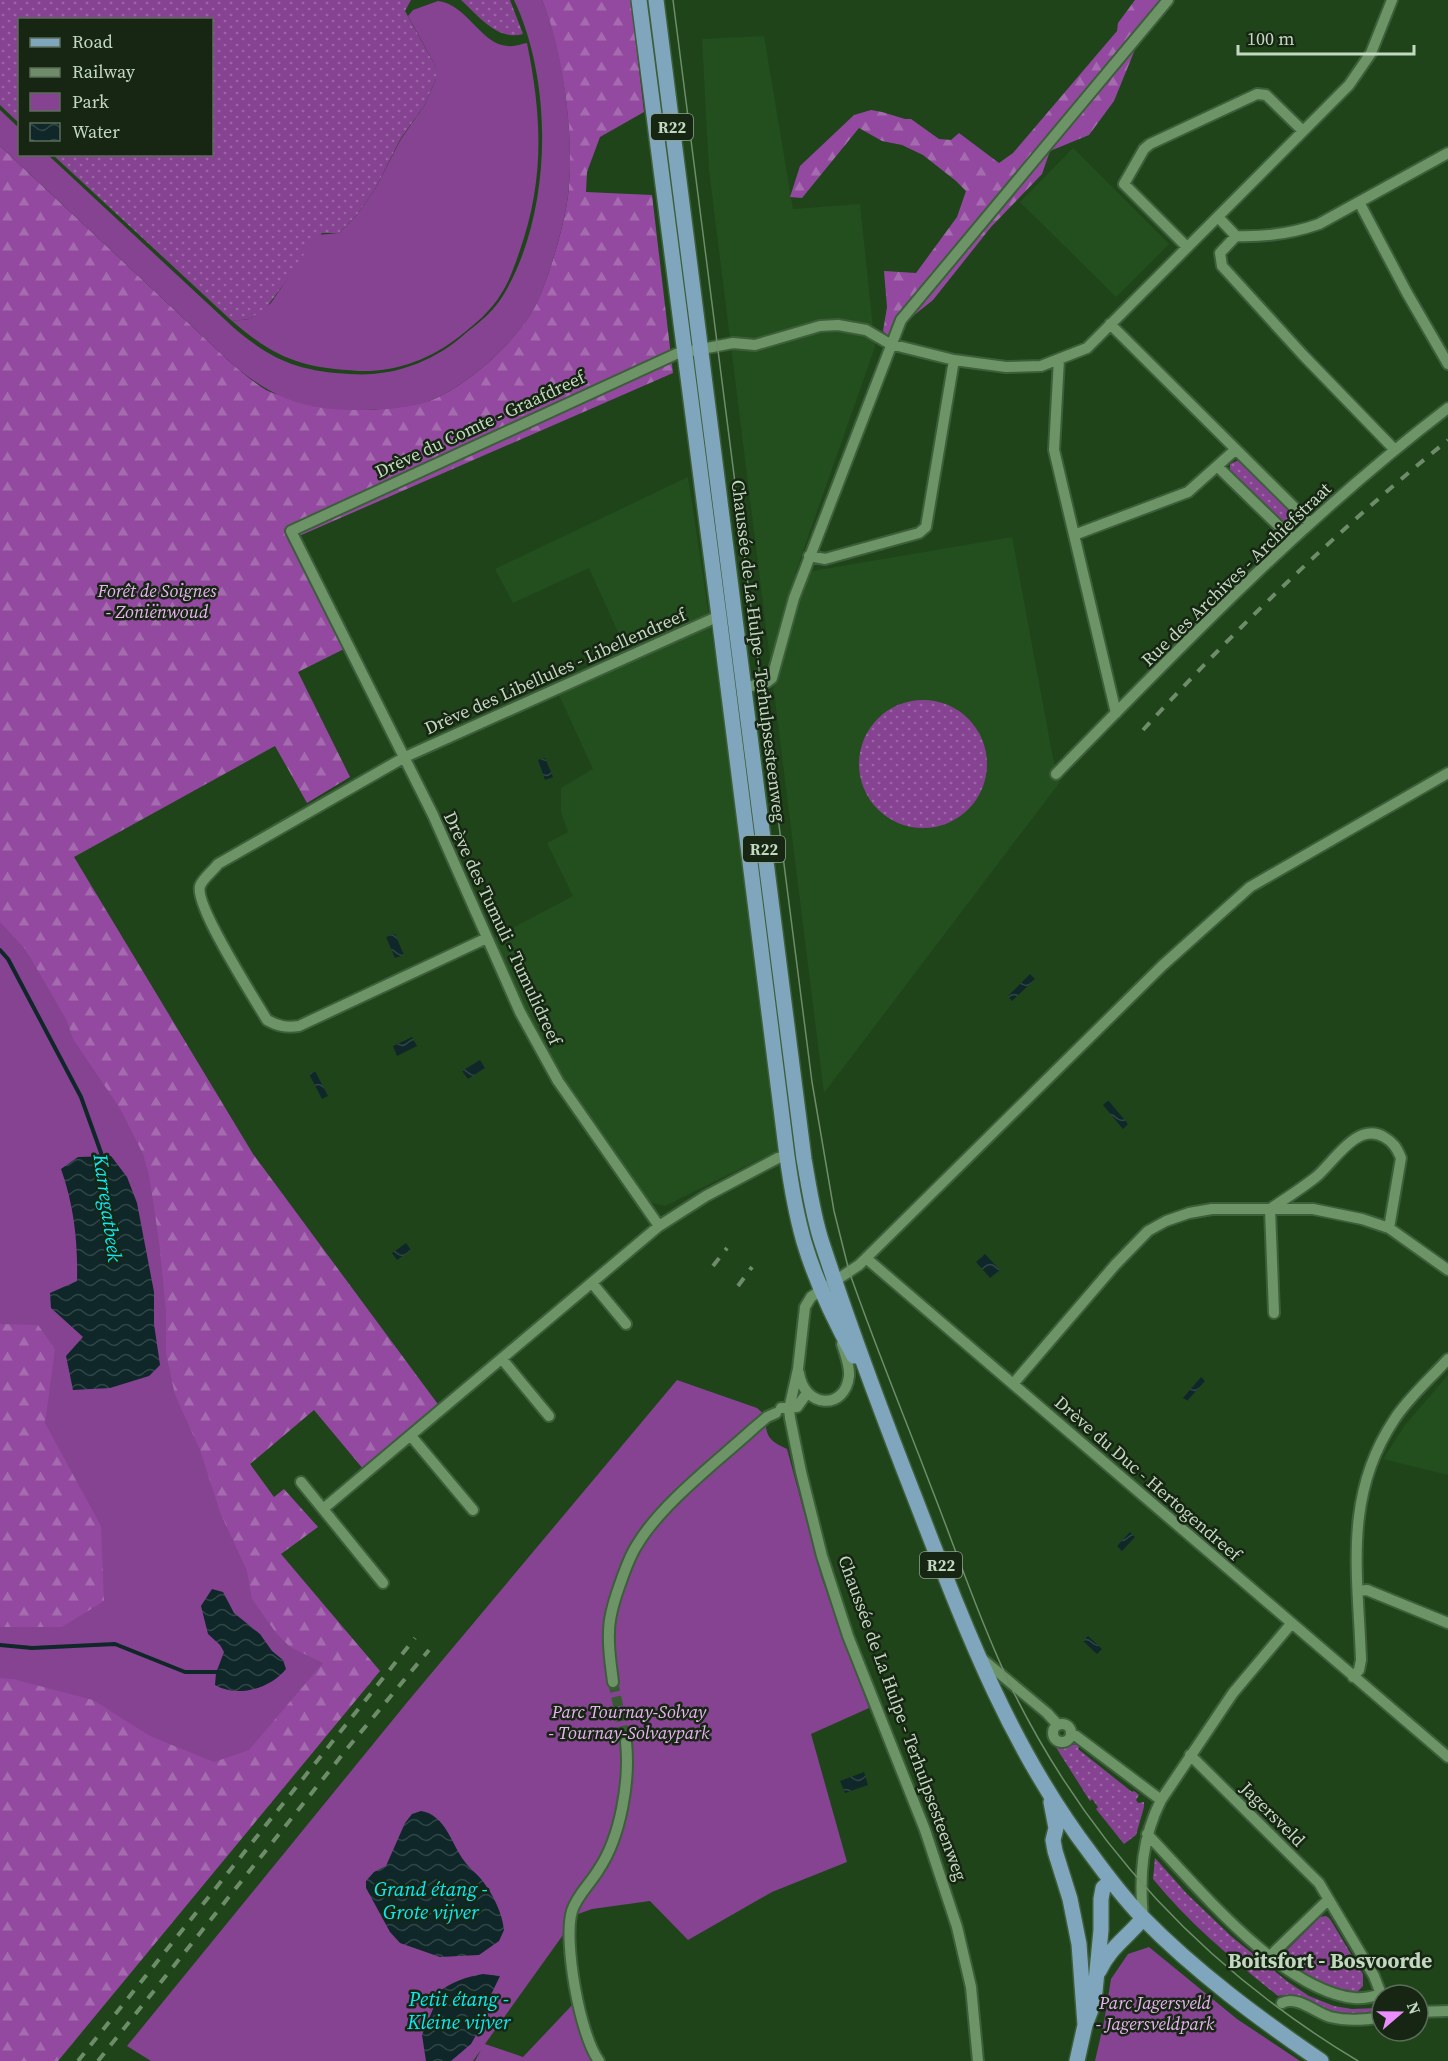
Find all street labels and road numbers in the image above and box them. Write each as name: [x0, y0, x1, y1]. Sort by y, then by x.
road number: R22: [651, 114, 693, 140]
street label: Drève du Comte - Graafdreef: [371, 364, 590, 484]
street label: Rue des Archives - Archiefstraat: [1136, 476, 1336, 672]
street label: Chaussée de La Hulpe - Terhulpsesteenweg: [726, 479, 792, 823]
street label: Drève des Libellules - Libellendreef: [420, 601, 691, 740]
street label: Drève des Tumuli - Tumulidreef: [438, 807, 569, 1050]
road number: R22: [743, 836, 785, 862]
street label: Drève du Duc - Hertogendreef: [1049, 1390, 1248, 1567]
street label: Chaussée de La Hulpe - Terhulpsesteenweg: [832, 1552, 974, 1884]
road number: R22: [920, 1552, 962, 1578]
street label: Jagersveld: [1234, 1775, 1311, 1852]

